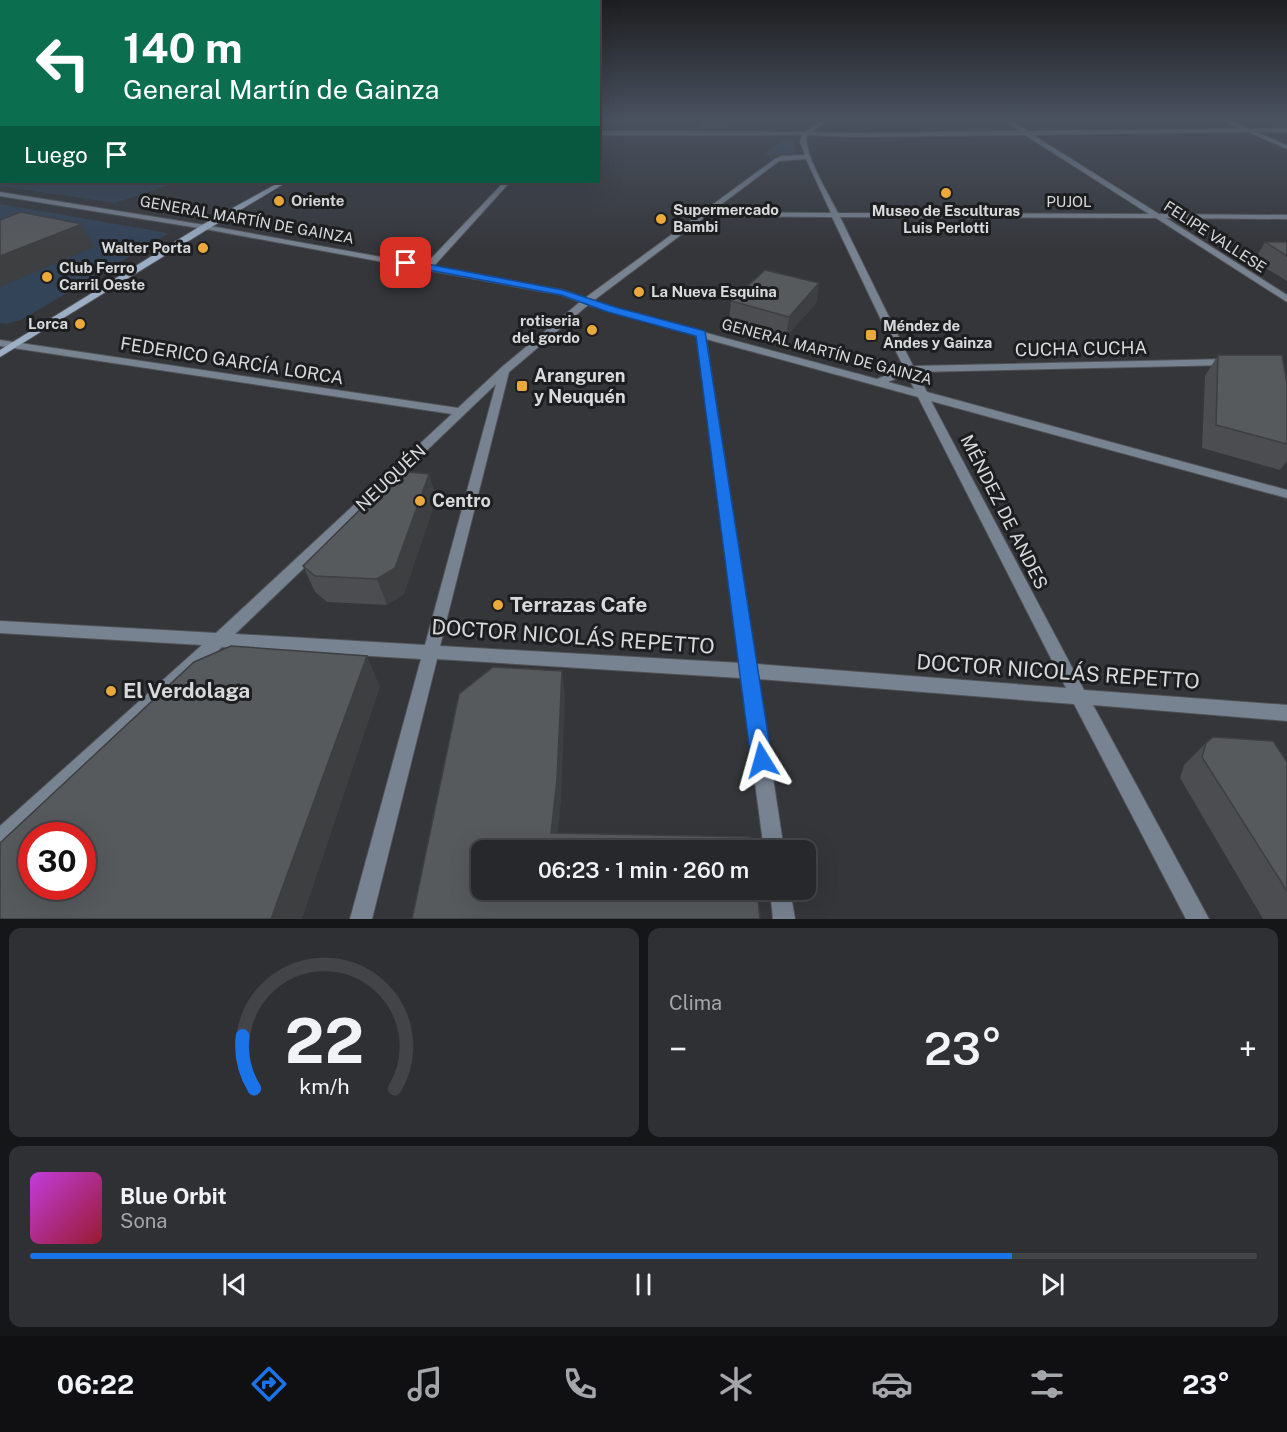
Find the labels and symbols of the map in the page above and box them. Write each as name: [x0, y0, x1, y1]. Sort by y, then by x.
marker: Museo de Esculturas Luis Perlotti: [939, 186, 953, 200]
street label: GENERAL MARTÍN DE GAINZA: [139, 192, 356, 247]
place label: Oriente: [291, 192, 344, 209]
street label: PUJOL: [1046, 193, 1092, 210]
marker: Oriente: [272, 194, 286, 208]
street label: FELIPE VALLESE: [1161, 197, 1270, 276]
place label: Supermercado Bambi: [673, 201, 779, 235]
place label: Museo de Esculturas Luis Perlotti: [872, 202, 1020, 236]
marker: Supermercado Bambi: [654, 212, 668, 226]
pin: [380, 237, 431, 288]
place label: Walter Porta: [101, 239, 191, 256]
marker: Walter Porta: [196, 241, 210, 255]
place label: Club Ferro Carril Oeste: [59, 259, 145, 293]
marker: Club Ferro Carril Oeste: [40, 270, 54, 284]
place label: La Nueva Esquina: [651, 283, 777, 300]
marker: La Nueva Esquina: [632, 285, 646, 299]
place label: rotiseria del gordo: [512, 312, 580, 346]
place label: Lorca: [28, 315, 68, 332]
street label: GENERAL MARTÍN DE GAINZA: [720, 315, 935, 388]
marker: Lorca: [73, 317, 87, 331]
place label: Méndez de Andes y Gainza: [883, 317, 992, 351]
marker: rotiseria del gordo: [585, 323, 599, 337]
marker: Méndez de Andes y Gainza: [864, 328, 878, 342]
street label: FEDERICO GARCÍA LORCA: [119, 331, 346, 389]
street label: CUCHA CUCHA: [1015, 337, 1148, 360]
place label: Aranguren y Neuquén: [534, 365, 626, 407]
marker: Aranguren y Neuquén: [515, 379, 529, 393]
street label: MÉNDEZ DE ANDES: [956, 431, 1053, 592]
street label: NEUQUÉN: [351, 439, 430, 515]
place label: Centro: [432, 490, 491, 511]
marker: Centro: [413, 494, 427, 508]
place label: Terrazas Cafe: [510, 592, 647, 617]
marker: Terrazas Cafe: [491, 598, 505, 612]
street label: DOCTOR NICOLÁS REPETTO: [431, 614, 715, 659]
street label: DOCTOR NICOLÁS REPETTO: [916, 649, 1200, 694]
place label: El Verdolaga: [123, 678, 250, 703]
marker: El Verdolaga: [104, 684, 118, 698]
position arrow: [730, 728, 794, 792]
speed limit sign: 30: [18, 822, 96, 900]

